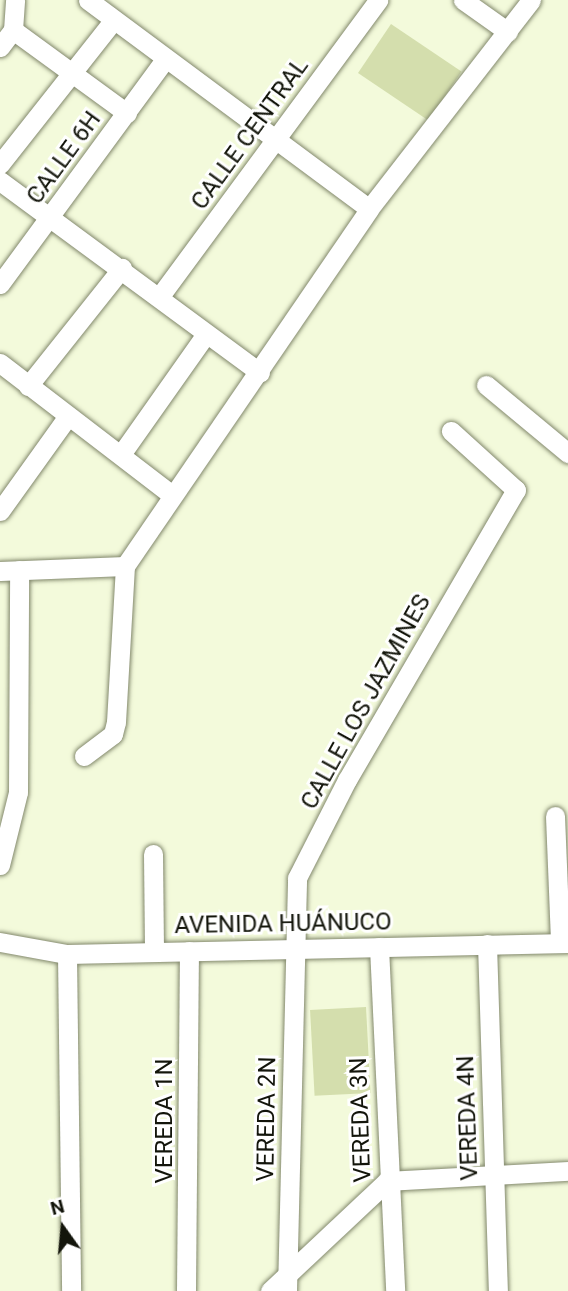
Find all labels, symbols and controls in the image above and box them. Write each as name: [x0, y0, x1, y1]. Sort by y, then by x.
street label: CALLE CENTRAL: [185, 53, 315, 215]
street label: CALLE 6H: [21, 106, 107, 210]
street label: CALLE LOS JAZMINES: [295, 590, 437, 814]
street label: AVENIDA HUÁNUCO: [174, 908, 392, 940]
street label: VEREDA 4N: [451, 1055, 485, 1181]
street label: VEREDA 2N: [252, 1056, 282, 1182]
street label: VEREDA 3N: [344, 1057, 378, 1183]
street label: VEREDA 1N: [151, 1058, 179, 1184]
north arrow: [28, 1193, 98, 1263]
text: N: [48, 1194, 67, 1220]

